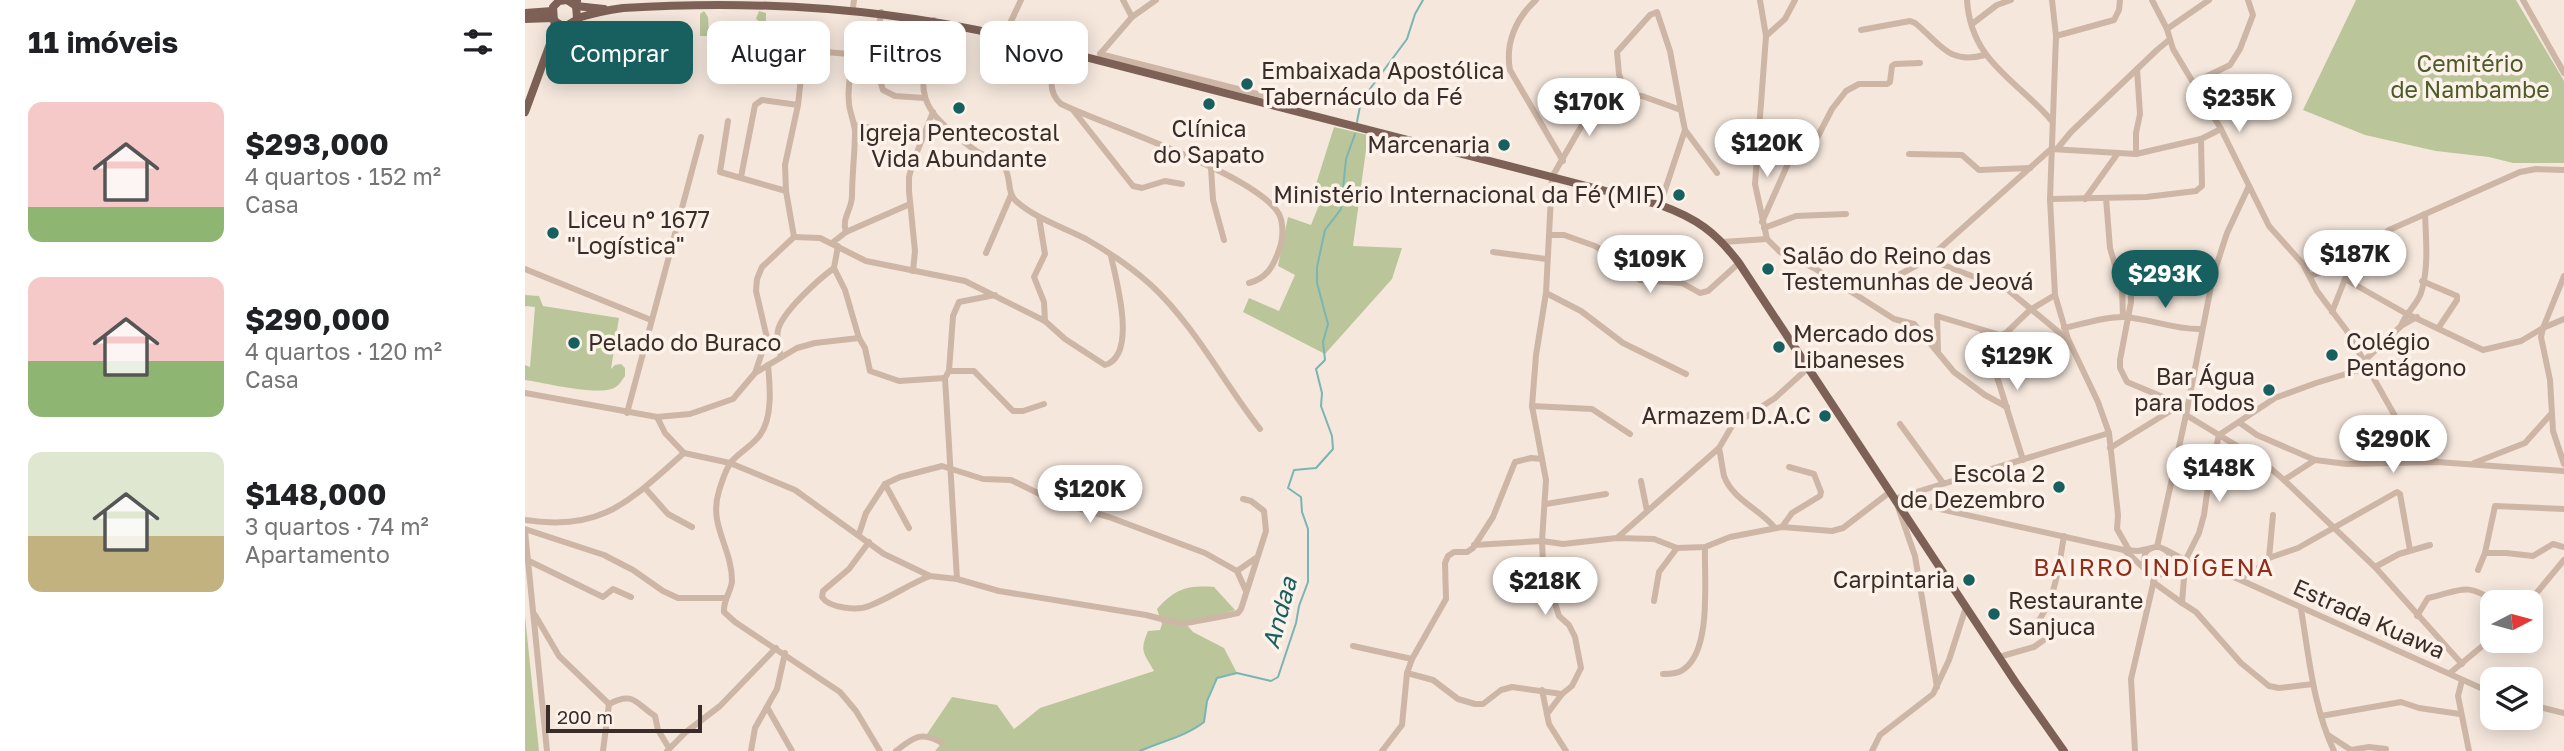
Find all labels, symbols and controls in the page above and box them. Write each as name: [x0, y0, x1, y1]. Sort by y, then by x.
chip: Comprar: [546, 21, 693, 84]
chip: Alugar: [707, 21, 830, 84]
chip: Filtros: [844, 21, 966, 84]
chip: Novo: [980, 21, 1088, 84]
icon: filters: [459, 23, 497, 61]
text: 11 imóveis: [28, 24, 178, 60]
park label: Cemitério de Nambambe: [2390, 49, 2550, 103]
place label: Embaixada Apostólica Tabernáculo da Fé: [1261, 56, 1505, 110]
pin: $235K: [2190, 74, 2288, 134]
marker: Embaixada Apostólica Tabernáculo da Fé: [1239, 76, 1255, 92]
pin: $170K: [1540, 78, 1638, 138]
text: $235K: [2202, 83, 2276, 111]
text: $170K: [1553, 87, 1625, 115]
marker: Clínica do Sapato: [1201, 96, 1217, 112]
marker: Igreja Pentecostal Vida Abundante: [951, 100, 967, 116]
place label: Clínica do Sapato: [1153, 114, 1265, 168]
place label: Igreja Pentecostal Vida Abundante: [858, 118, 1060, 172]
pin: $120K: [1718, 120, 1816, 179]
text: $293,000: [245, 126, 389, 162]
text: $120K: [1731, 128, 1803, 156]
icon: home: [84, 130, 168, 214]
place label: Marcenaria: [1367, 130, 1490, 158]
marker: Marcenaria: [1496, 137, 1512, 153]
text: 4 quartos · 152 m²: [245, 162, 441, 190]
place label: Ministério Internacional da Fé (MIF): [1273, 180, 1665, 208]
marker: Ministério Internacional da Fé (MIF): [1671, 187, 1687, 203]
text: Casa: [245, 190, 299, 218]
place label: Liceu nº 1677 "Logística": [567, 205, 710, 259]
marker: Liceu nº 1677 "Logística": [545, 225, 561, 241]
pin: $187K: [2306, 230, 2404, 290]
pin: $109K: [1601, 236, 1699, 295]
text: $187K: [2319, 239, 2391, 267]
place label: Salão do Reino das Testemunhas de Jeová: [1782, 241, 2034, 295]
text: $109K: [1613, 244, 1687, 272]
pin: $293K: [2116, 250, 2214, 310]
text: $293K: [2128, 259, 2202, 287]
marker: Salão do Reino das Testemunhas de Jeová: [1760, 261, 1776, 277]
text: $290,000: [245, 301, 390, 337]
icon: home: [84, 305, 168, 389]
place label: Mercado dos Libaneses: [1793, 319, 1934, 373]
place label: Colégio Pentágono: [2346, 327, 2466, 381]
place label: Pelado do Buraco: [588, 328, 781, 356]
pin: $129K: [1968, 332, 2066, 392]
marker: Pelado do Buraco: [566, 335, 582, 351]
text: 4 quartos · 120 m²: [245, 337, 442, 365]
marker: Mercado dos Libaneses: [1771, 339, 1787, 355]
text: $129K: [1981, 341, 2053, 369]
marker: Colégio Pentágono: [2324, 347, 2340, 363]
place label: Bar Água para Todos: [2134, 362, 2255, 416]
text: Casa: [245, 365, 299, 393]
marker: Bar Água para Todos: [2261, 382, 2277, 398]
place label: Armazem D.A.C: [1642, 401, 1811, 429]
marker: Armazem D.A.C: [1817, 408, 1833, 424]
pin: $290K: [2344, 416, 2442, 475]
text: $290K: [2355, 424, 2431, 452]
pin: $148K: [2170, 444, 2268, 504]
text: $148K: [2182, 453, 2256, 481]
place label: Escola 2 de Dezembro: [1900, 459, 2045, 513]
pin: $120K: [1041, 466, 1139, 525]
text: $120K: [1054, 474, 1126, 502]
text: $148,000: [245, 476, 387, 512]
marker: Escola 2 de Dezembro: [2051, 479, 2067, 495]
icon: home: [84, 480, 168, 564]
text: 3 quartos · 74 m²: [245, 512, 429, 540]
text: Apartamento: [245, 540, 390, 568]
district label: BAIRRO INDÍGENA: [2033, 552, 2275, 581]
pin: $218K: [1496, 558, 1594, 617]
place label: Carpintaria: [1833, 565, 1955, 593]
text: $218K: [1509, 566, 1581, 594]
water label: Andaa: [1255, 572, 1302, 651]
marker: Carpintaria: [1961, 572, 1977, 588]
street label: Estrada Kuawa: [2289, 572, 2450, 664]
place label: Restaurante Sanjuca: [2008, 586, 2143, 640]
north arrow: [2480, 590, 2543, 653]
map controls: [2480, 590, 2543, 730]
marker: Restaurante Sanjuca: [1986, 606, 2002, 622]
button: layers: [2480, 667, 2543, 730]
scale bar: [546, 702, 702, 734]
text: 200 m: [557, 705, 613, 728]

